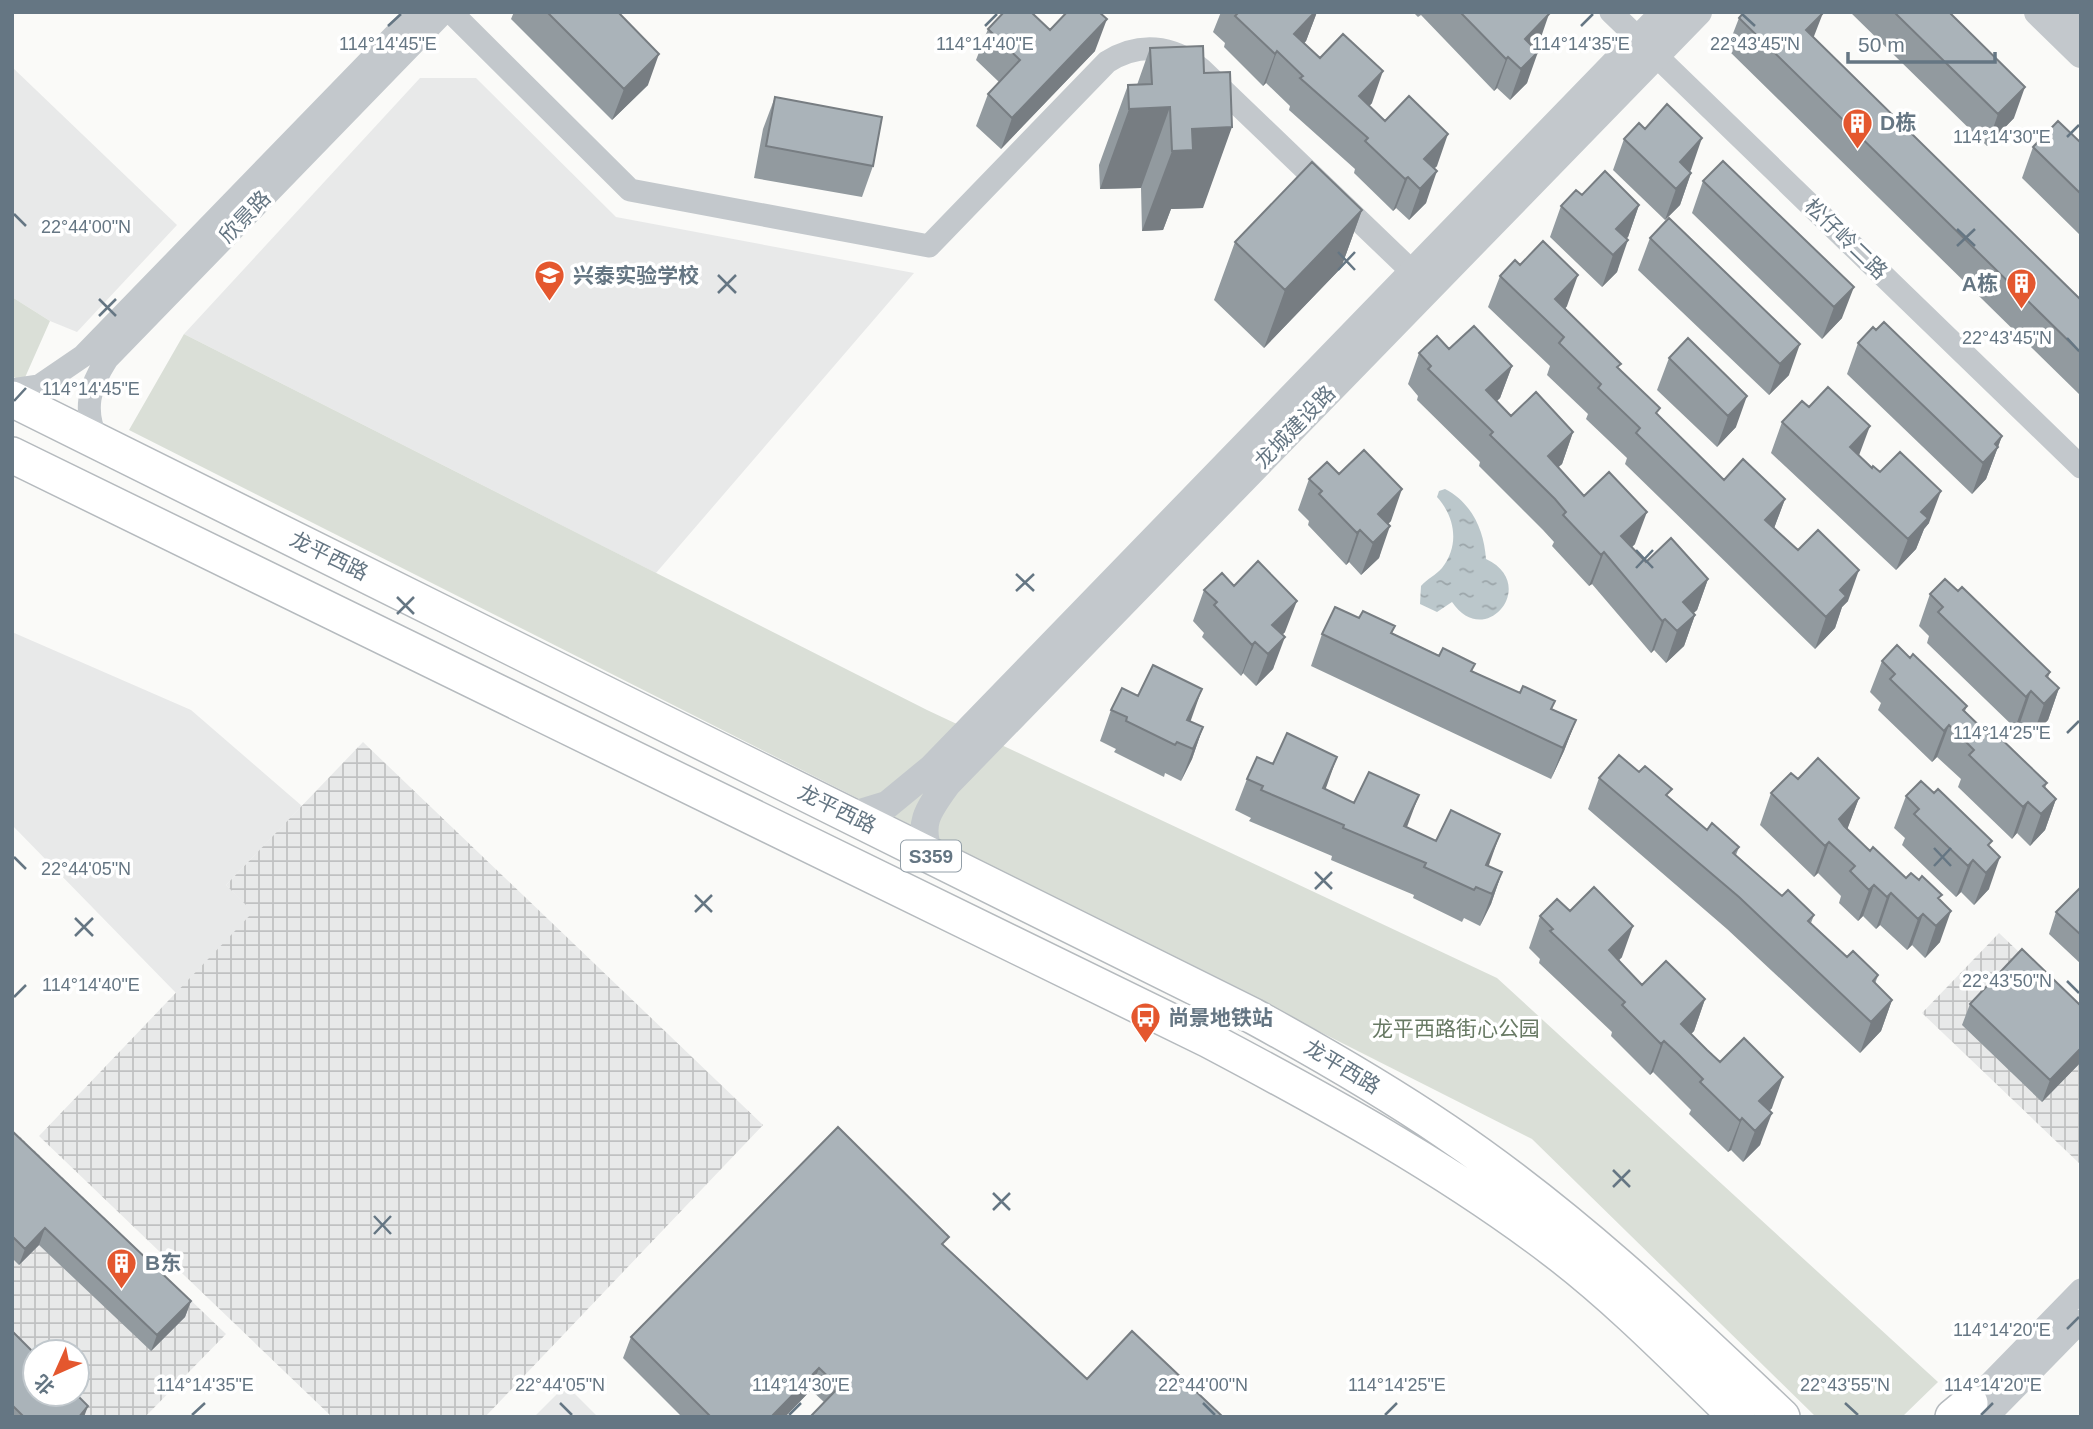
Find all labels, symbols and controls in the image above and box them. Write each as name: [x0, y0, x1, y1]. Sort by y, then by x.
scale bar: [1848, 21, 1995, 65]
text: 50 m: [1858, 33, 1905, 56]
text: 114°14'45"E: [339, 34, 437, 54]
text: 114°14'40"E: [936, 34, 1034, 54]
text: 114°14'35"E: [1532, 34, 1630, 54]
text: 22°43'45"N: [1710, 34, 1800, 54]
building icon: D栋: [1840, 106, 1874, 150]
place label: D栋: [1880, 111, 1916, 134]
text: 114°14'30"E: [1953, 127, 2051, 147]
street label: 欣景路: [214, 186, 275, 247]
street label: 松仔岭二路: [1801, 194, 1892, 283]
text: 22°44'00"N: [41, 217, 131, 237]
school or university icon: 兴泰实验学校: [533, 259, 567, 303]
place label: 兴泰实验学校: [573, 264, 699, 287]
building icon: A栋: [2004, 267, 2038, 311]
place label: A栋: [1962, 272, 1998, 295]
text: 22°43'45"N: [1962, 328, 2052, 348]
text: 114°14'45"E: [42, 379, 140, 399]
street label: 龙城建设路: [1250, 381, 1339, 472]
street label: 龙平西路: [286, 527, 372, 584]
text: 114°14'25"E: [1953, 723, 2051, 743]
street label: 龙平西路: [794, 780, 880, 837]
road number: S359: [901, 841, 961, 872]
text: 22°44'05"N: [41, 859, 131, 879]
text: 22°43'50"N: [1962, 971, 2052, 991]
text: 114°14'40"E: [42, 975, 140, 995]
bus stop icon: 尚景地铁站: [1128, 1001, 1162, 1045]
place label: 尚景地铁站: [1168, 1006, 1273, 1029]
park label: 龙平西路街心公园: [1372, 1017, 1540, 1040]
street label: 龙平西路: [1300, 1035, 1384, 1098]
building icon: B东: [105, 1246, 139, 1290]
place label: B东: [145, 1251, 181, 1274]
text: 114°14'20"E: [1953, 1320, 2051, 1340]
north arrow: [21, 1338, 91, 1408]
text: 北: [30, 1371, 58, 1399]
text: 114°14'35"E: [156, 1375, 254, 1395]
text: 22°44'05"N: [515, 1375, 605, 1395]
text: 114°14'30"E: [752, 1375, 850, 1395]
text: 22°44'00"N: [1158, 1375, 1248, 1395]
text: 114°14'25"E: [1348, 1375, 1446, 1395]
text: 22°43'55"N: [1800, 1375, 1890, 1395]
text: 114°14'20"E: [1944, 1375, 2042, 1395]

